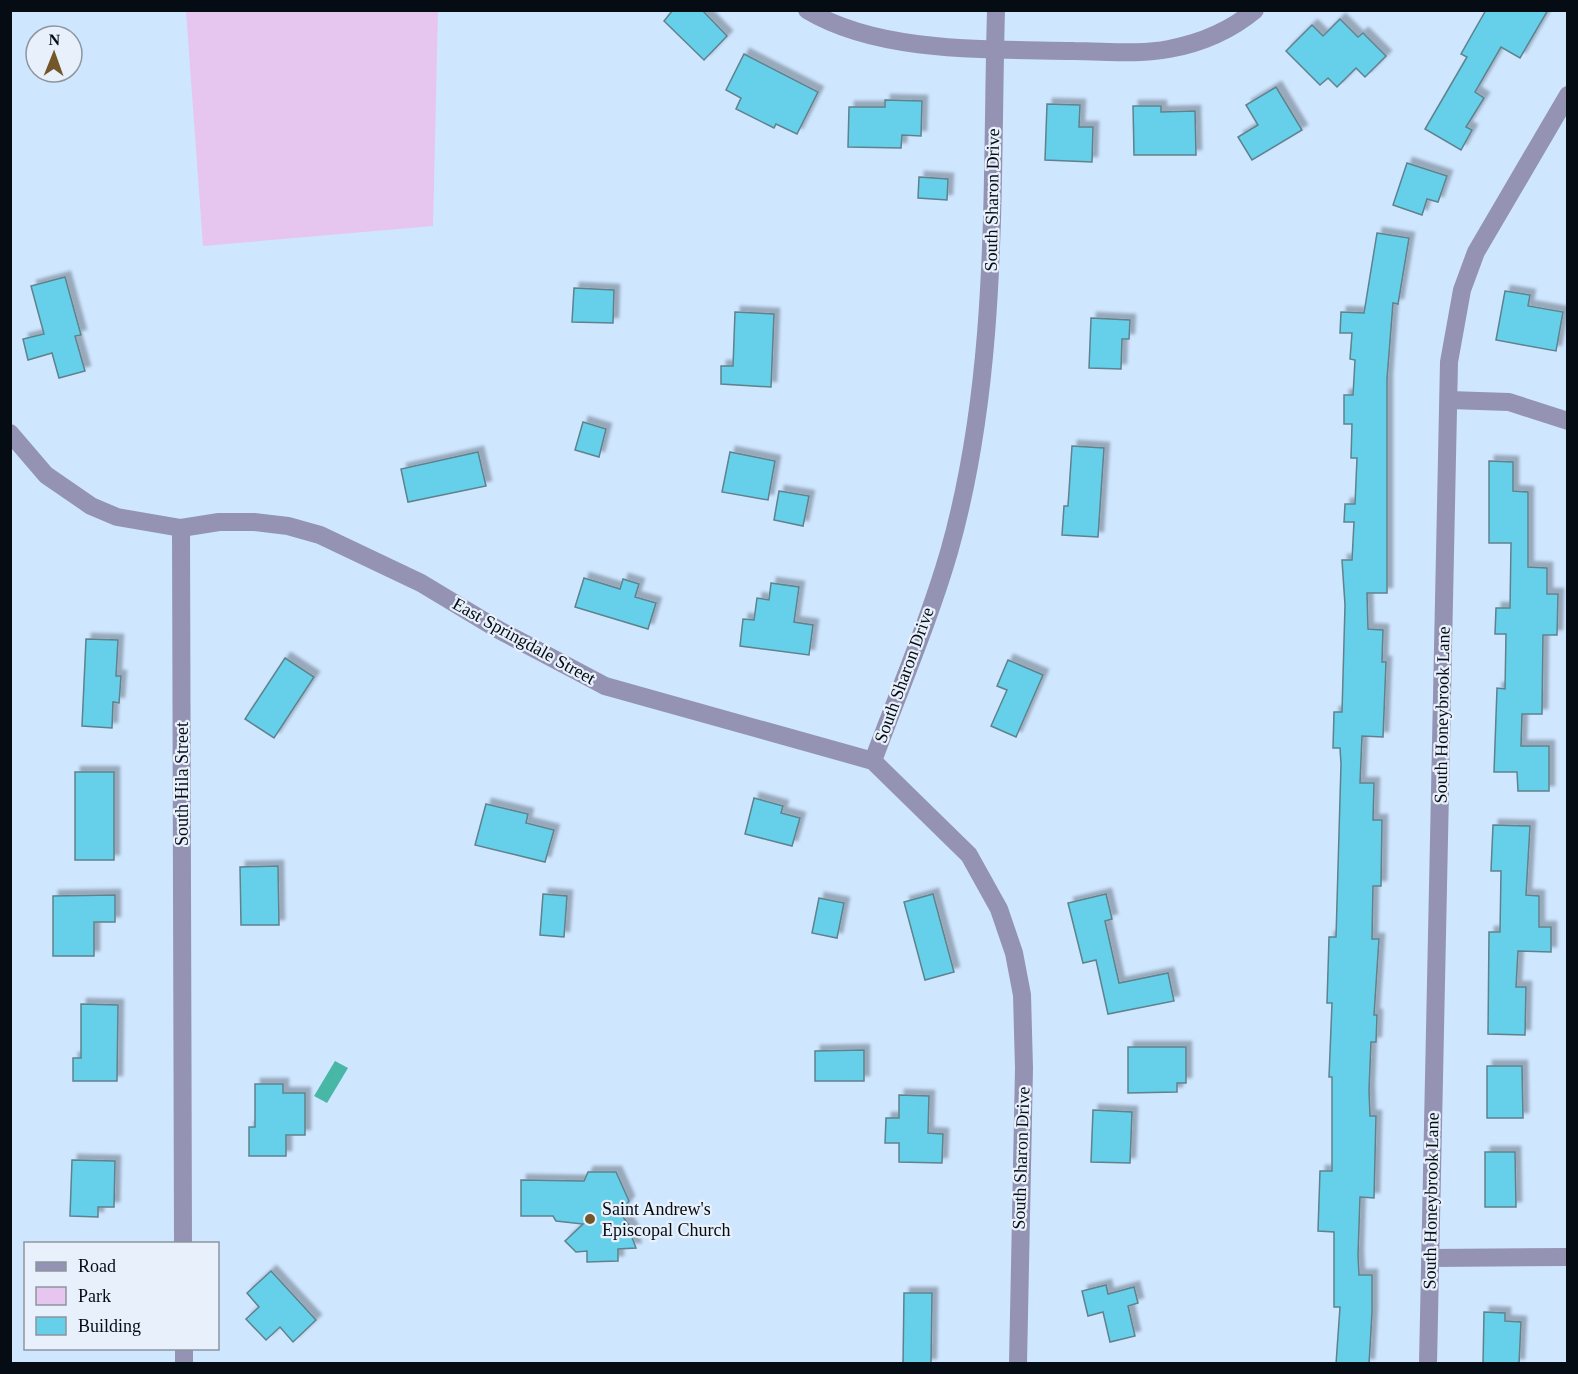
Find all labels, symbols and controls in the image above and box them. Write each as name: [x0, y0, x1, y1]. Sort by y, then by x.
north arrow: [24, 24, 84, 84]
text: N: [48, 31, 61, 48]
street label: South Sharon Drive: [981, 128, 1003, 272]
street label: East Springdale Street: [449, 593, 599, 689]
street label: South Sharon Drive: [870, 604, 938, 746]
street label: South Honeybrook Lane: [1430, 626, 1454, 804]
street label: South Hila Street: [172, 722, 192, 846]
street label: South Sharon Drive: [1009, 1086, 1033, 1230]
street label: South Honeybrook Lane: [1419, 1112, 1443, 1290]
place label: Saint Andrew's Episcopal Church: [602, 1199, 730, 1240]
marker: Saint Andrew's Episcopal Church: [583, 1212, 597, 1226]
legend: [24, 1242, 219, 1350]
text: Road: [78, 1256, 116, 1276]
text: Park: [78, 1286, 111, 1306]
text: Building: [78, 1316, 141, 1336]

